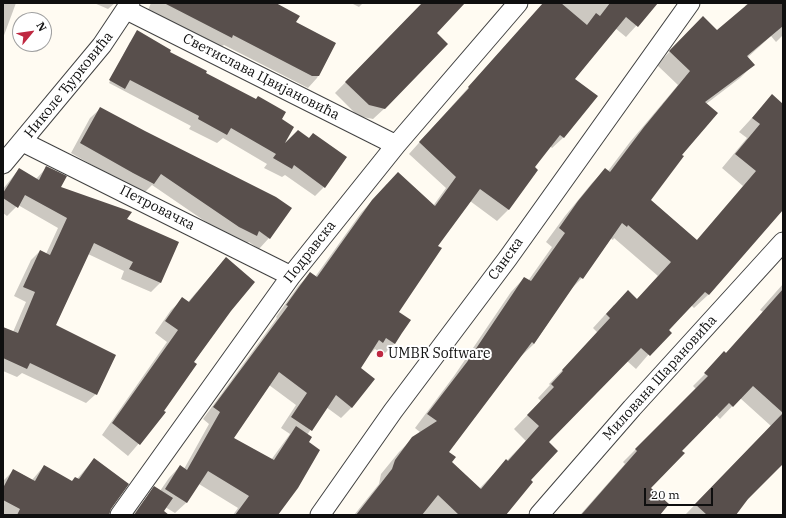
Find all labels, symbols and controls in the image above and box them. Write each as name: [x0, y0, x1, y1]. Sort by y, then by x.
north arrow: [12, 12, 52, 52]
text: N: [33, 19, 50, 34]
street label: Николе Ђурковића: [21, 28, 117, 142]
street label: Светислава Цвијановића: [180, 30, 342, 124]
street label: Петровачка: [117, 182, 197, 234]
street label: Подравска: [280, 217, 340, 287]
street label: Санска: [485, 234, 527, 284]
street label: Милована Шарановића: [599, 312, 721, 444]
place label: UMBR Software: [388, 346, 490, 362]
marker: UMBR Software: [375, 349, 385, 359]
scale bar: [646, 480, 715, 506]
text: 20 m: [651, 487, 680, 502]

